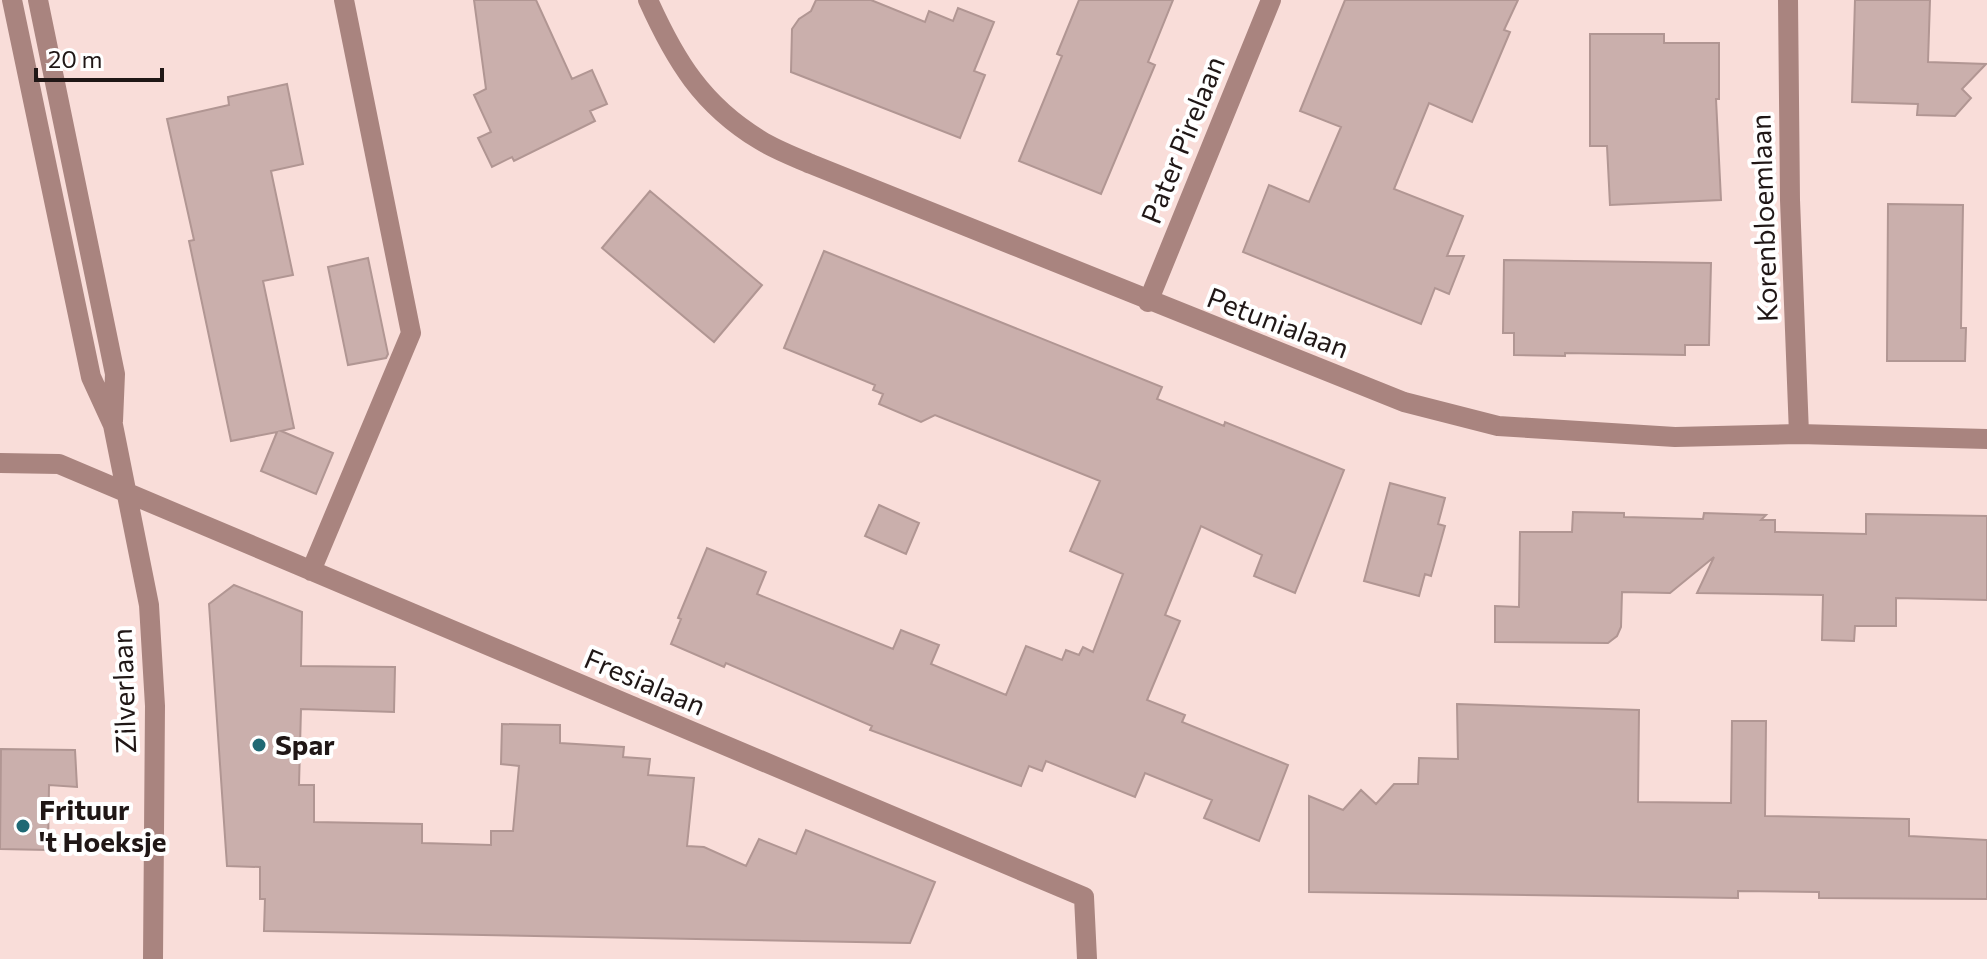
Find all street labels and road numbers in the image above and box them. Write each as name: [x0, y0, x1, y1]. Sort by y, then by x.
street label: Pater Pirelaan: [1133, 51, 1231, 228]
street label: Korenbloemlaan: [1742, 113, 1784, 323]
street label: Petunialaan: [1203, 279, 1354, 365]
street label: Zilverlaan: [104, 628, 142, 754]
street label: Fresialaan: [580, 640, 711, 722]

